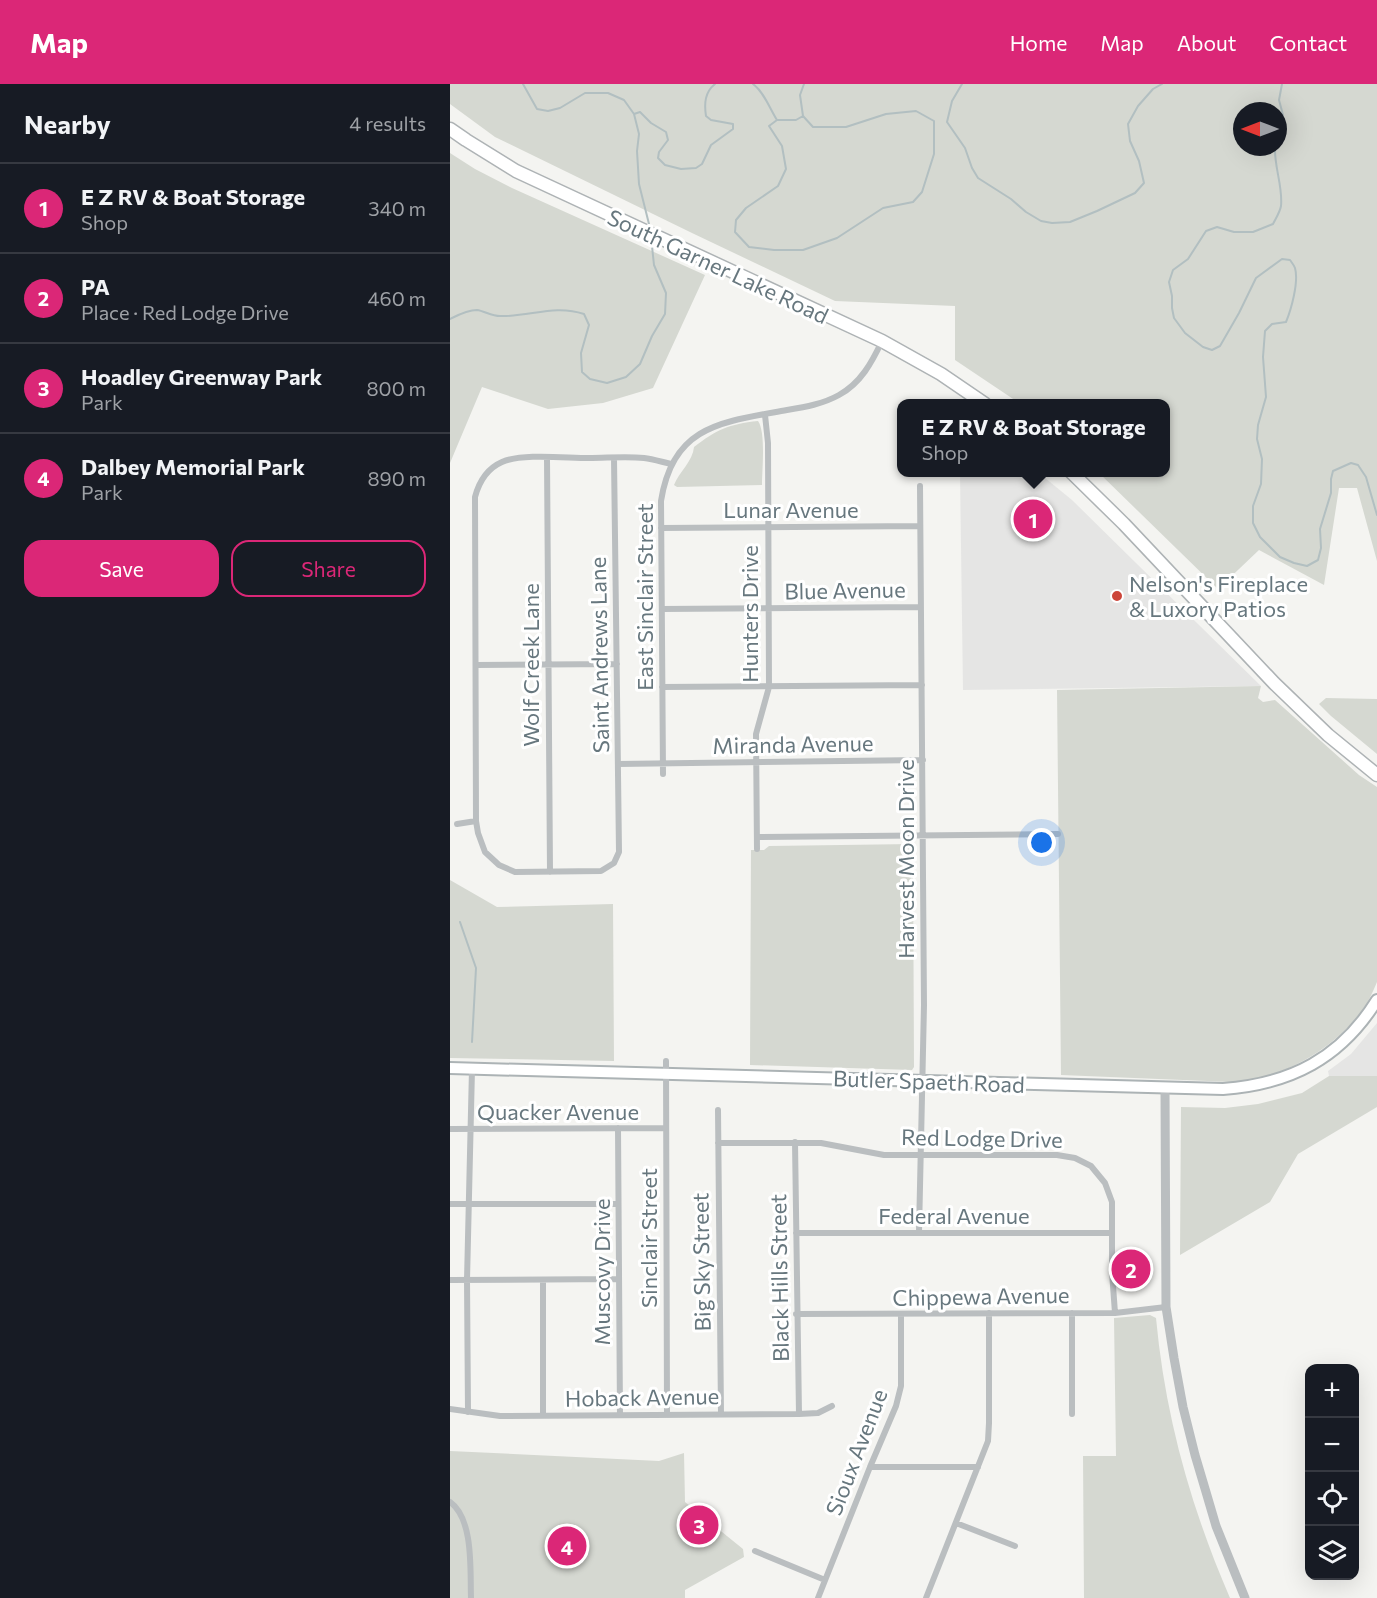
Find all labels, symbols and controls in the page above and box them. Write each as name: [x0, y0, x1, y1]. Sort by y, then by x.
text: Map: [30, 25, 88, 59]
text: Home: [1010, 30, 1067, 55]
text: Map: [1100, 30, 1144, 55]
text: About: [1177, 30, 1236, 55]
text: Contact: [1269, 30, 1347, 55]
north arrow: [1233, 102, 1287, 156]
text: Nearby: [24, 108, 111, 139]
text: 4 results: [349, 111, 426, 135]
text: E Z RV & Boat Storage: [81, 183, 305, 210]
text: 1: [39, 196, 48, 220]
text: 340 m: [368, 196, 426, 220]
street label: South Garner Lake Road: [603, 203, 833, 329]
text: Shop: [81, 210, 128, 234]
text: PA: [81, 273, 110, 300]
text: 2: [38, 286, 49, 310]
text: 460 m: [368, 286, 426, 310]
text: Place · Red Lodge Drive: [81, 300, 289, 324]
text: Hoadley Greenway Park: [81, 363, 322, 390]
text: 3: [38, 376, 49, 400]
text: 800 m: [366, 376, 426, 400]
text: Park: [81, 390, 123, 414]
popup: [897, 399, 1170, 477]
text: E Z RV & Boat Storage: [921, 413, 1146, 440]
text: Shop: [921, 440, 968, 464]
text: Dalbey Memorial Park: [81, 453, 305, 480]
text: 4: [37, 466, 50, 490]
text: 890 m: [367, 466, 426, 490]
text: Park: [81, 480, 123, 504]
street label: Lunar Avenue: [723, 496, 859, 523]
pin: 1: [1014, 496, 1052, 542]
street label: East Sinclair Street: [631, 503, 658, 691]
button: Save: [24, 540, 219, 597]
button: Share: [231, 540, 426, 597]
street label: Hunters Drive: [736, 545, 763, 683]
street label: Saint Andrews Lane: [584, 557, 614, 753]
place label: Nelson's Fireplace & Luxory Patios: [1129, 570, 1308, 622]
street label: Blue Avenue: [784, 575, 906, 605]
street label: Wolf Creek Lane: [517, 583, 544, 747]
marker: Nelson's Fireplace & Luxory Patios: [1110, 589, 1124, 603]
street label: Miranda Avenue: [712, 729, 874, 759]
street label: Harvest Moon Drive: [892, 759, 919, 959]
your location: [1027, 828, 1056, 857]
street label: Butler Spaeth Road: [833, 1064, 1025, 1098]
street label: Quacker Avenue: [477, 1098, 639, 1125]
street label: Red Lodge Drive: [901, 1123, 1063, 1153]
street label: Sinclair Street: [635, 1168, 662, 1308]
street label: Big Sky Street: [686, 1192, 716, 1332]
street label: Black Hills Street: [764, 1194, 794, 1362]
street label: Muscovy Drive: [588, 1199, 615, 1345]
street label: Federal Avenue: [878, 1202, 1030, 1229]
pin: 2: [1112, 1246, 1150, 1292]
street label: Chippewa Avenue: [892, 1281, 1070, 1311]
map controls: [1305, 1364, 1359, 1580]
button: +: [1305, 1364, 1359, 1418]
street label: Hoback Avenue: [565, 1382, 719, 1412]
street label: Sioux Avenue: [820, 1385, 892, 1519]
button: −: [1305, 1418, 1359, 1472]
button: locate: [1305, 1472, 1359, 1526]
pin: 3: [680, 1502, 718, 1548]
pin: 4: [548, 1524, 586, 1568]
button: layers: [1305, 1526, 1359, 1580]

